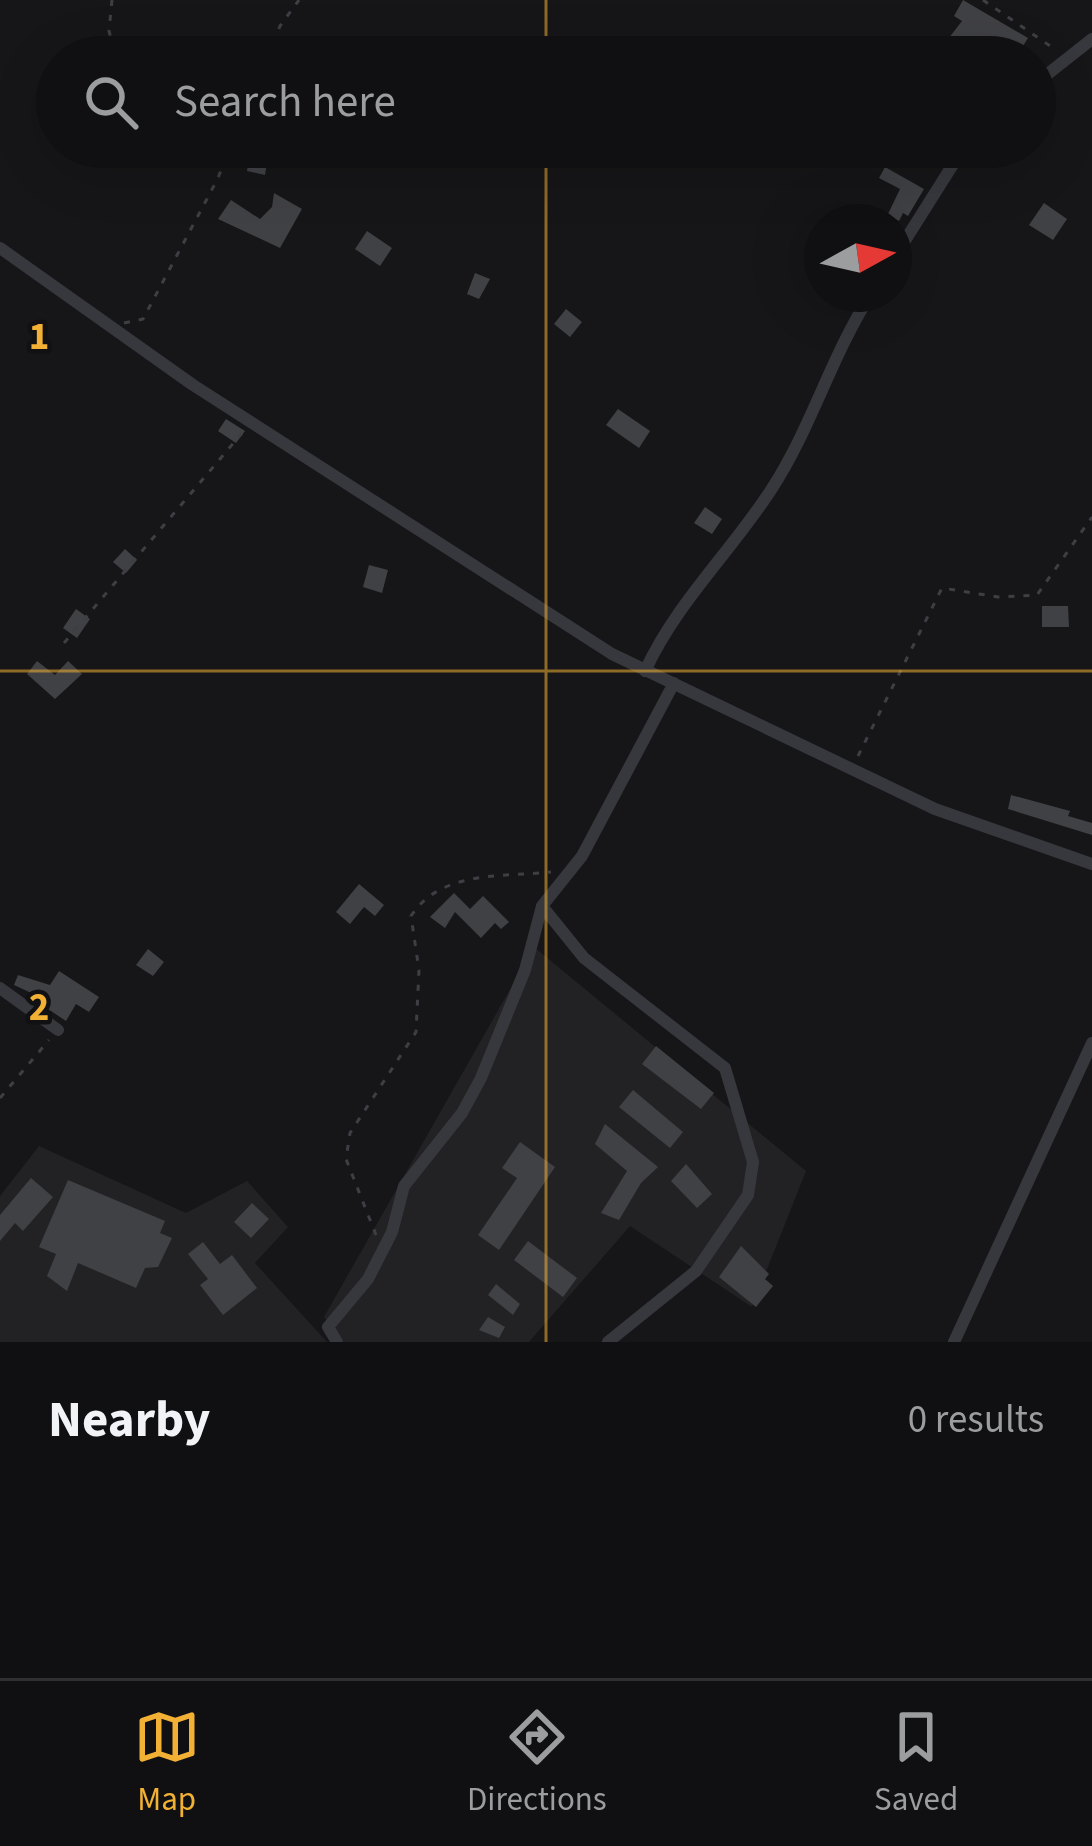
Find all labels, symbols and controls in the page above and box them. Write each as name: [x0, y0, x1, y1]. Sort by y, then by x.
search box: [36, 36, 1056, 168]
icon: search: [78, 69, 144, 135]
text: Search here: [174, 70, 396, 134]
north arrow: [804, 204, 912, 312]
text: 1: [29, 309, 49, 365]
text: 2: [29, 980, 49, 1036]
text: Nearby: [48, 1384, 210, 1456]
text: 0 results: [908, 1392, 1044, 1448]
tab: Map: [134, 1704, 200, 1823]
tab: Directions: [467, 1704, 607, 1823]
tab: Saved: [874, 1704, 958, 1823]

